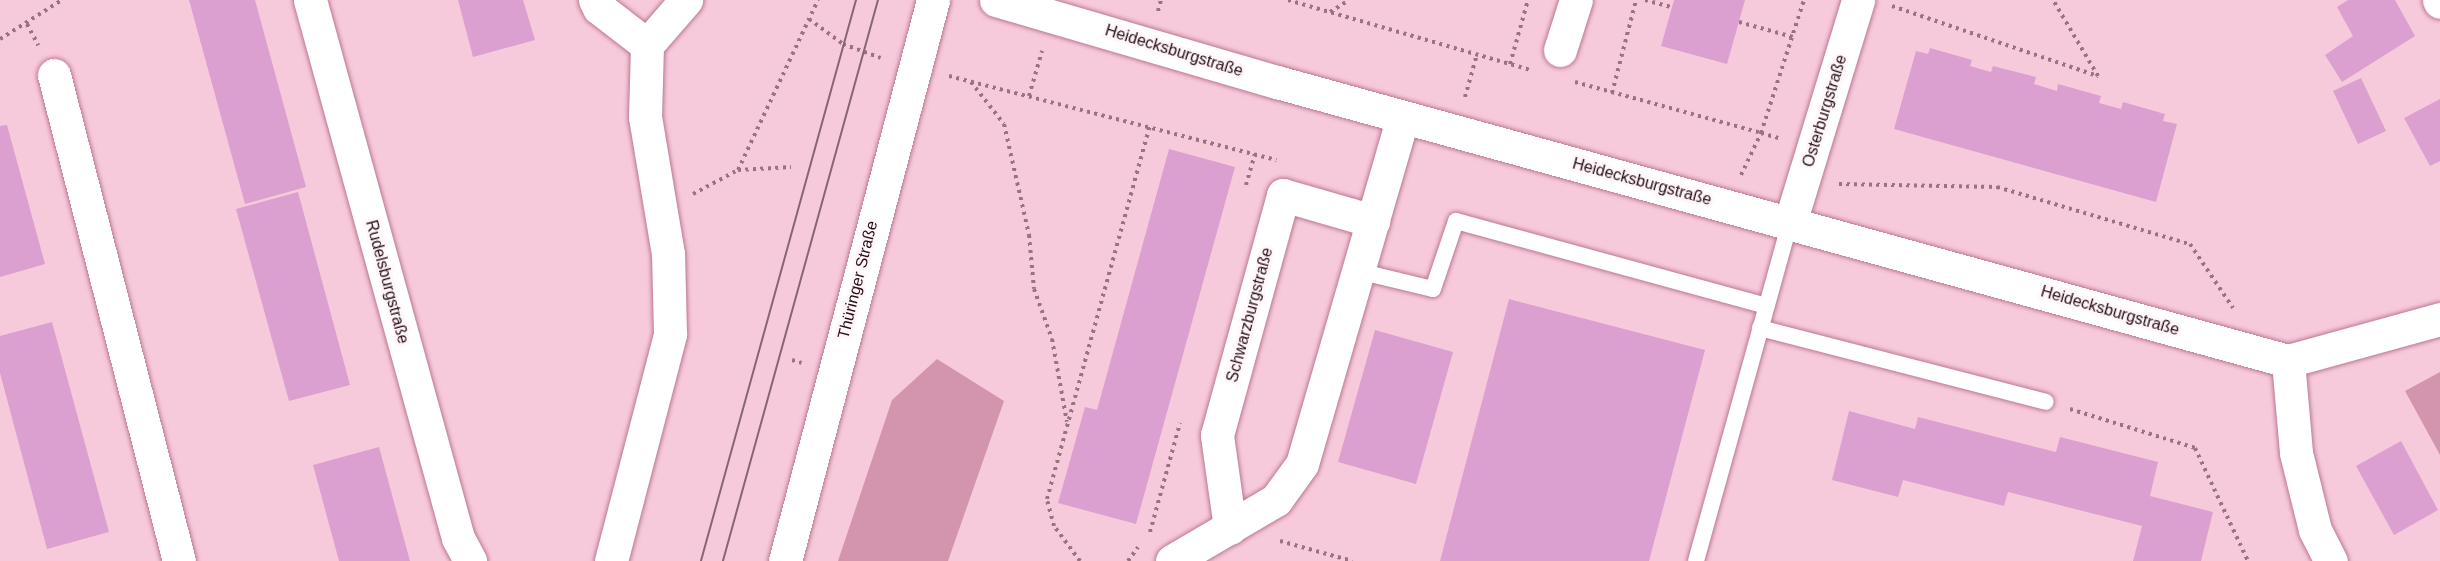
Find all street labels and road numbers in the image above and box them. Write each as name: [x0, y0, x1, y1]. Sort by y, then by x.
street label: Heidecksburgstraße: [1103, 21, 1245, 81]
street label: Osterburgstraße: [1799, 52, 1851, 170]
street label: Heidecksburgstraße: [1570, 154, 1714, 210]
street label: Rudelsburgstraße: [361, 218, 413, 346]
street label: Thüringer Straße: [834, 219, 882, 341]
street label: Schwarzburgstraße: [1223, 246, 1277, 384]
street label: Heidecksburgstraße: [2039, 282, 2181, 340]

